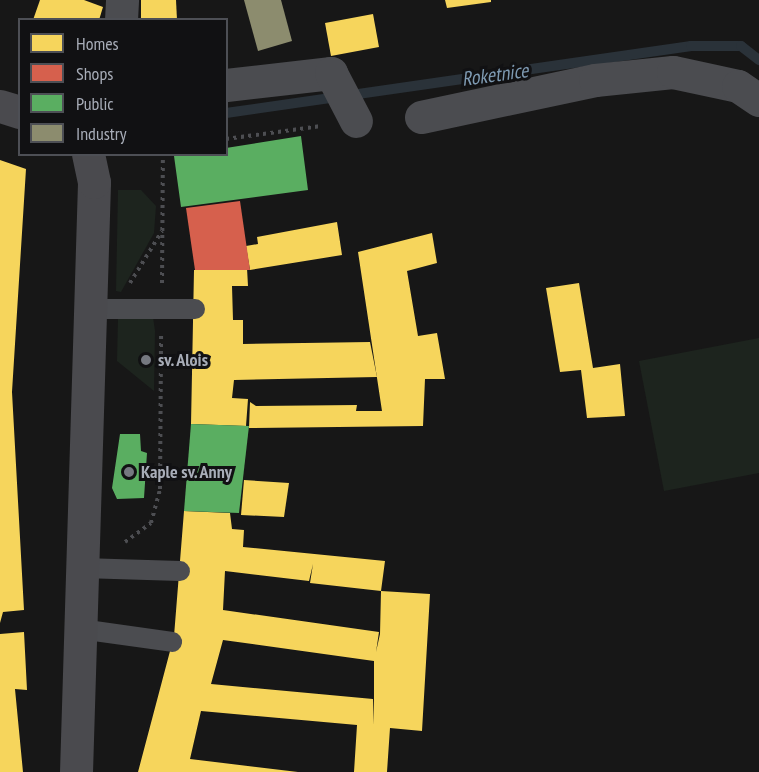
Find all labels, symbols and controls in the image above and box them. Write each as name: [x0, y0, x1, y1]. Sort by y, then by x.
legend: [18, 18, 228, 156]
text: Homes: [76, 32, 119, 55]
water label: Roketnice: [460, 58, 530, 92]
text: Shops: [76, 62, 113, 85]
text: Public: [76, 92, 114, 115]
text: Industry: [76, 122, 126, 145]
place label: sv. Alois: [158, 349, 210, 371]
marker: sv. Alois: [139, 353, 153, 367]
place label: Kaple sv. Anny: [141, 461, 234, 483]
marker: Kaple sv. Anny: [122, 465, 136, 479]

